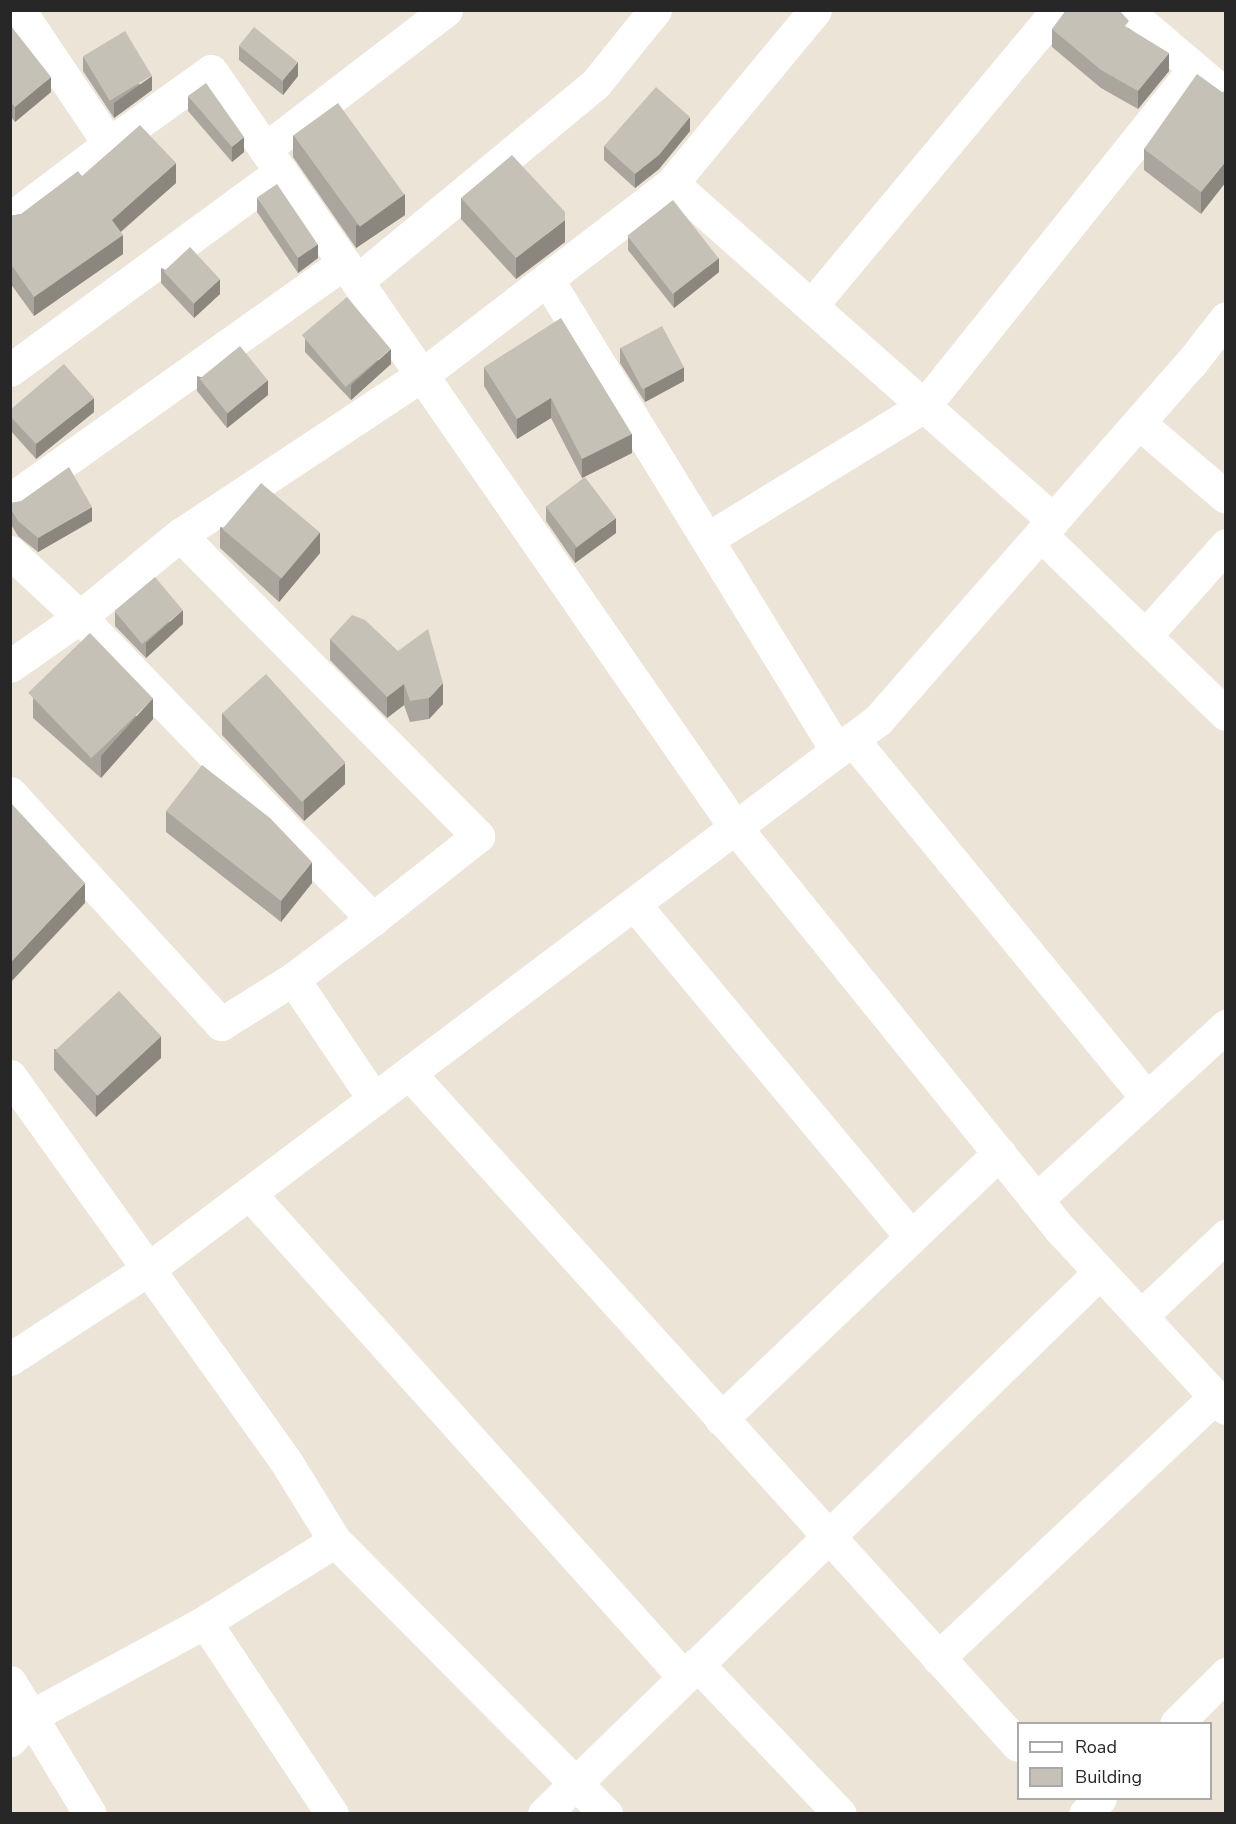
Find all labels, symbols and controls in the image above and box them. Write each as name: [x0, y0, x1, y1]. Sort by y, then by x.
legend: [1017, 1722, 1212, 1800]
text: Road: [1075, 1735, 1117, 1759]
text: Building: [1075, 1765, 1142, 1789]

